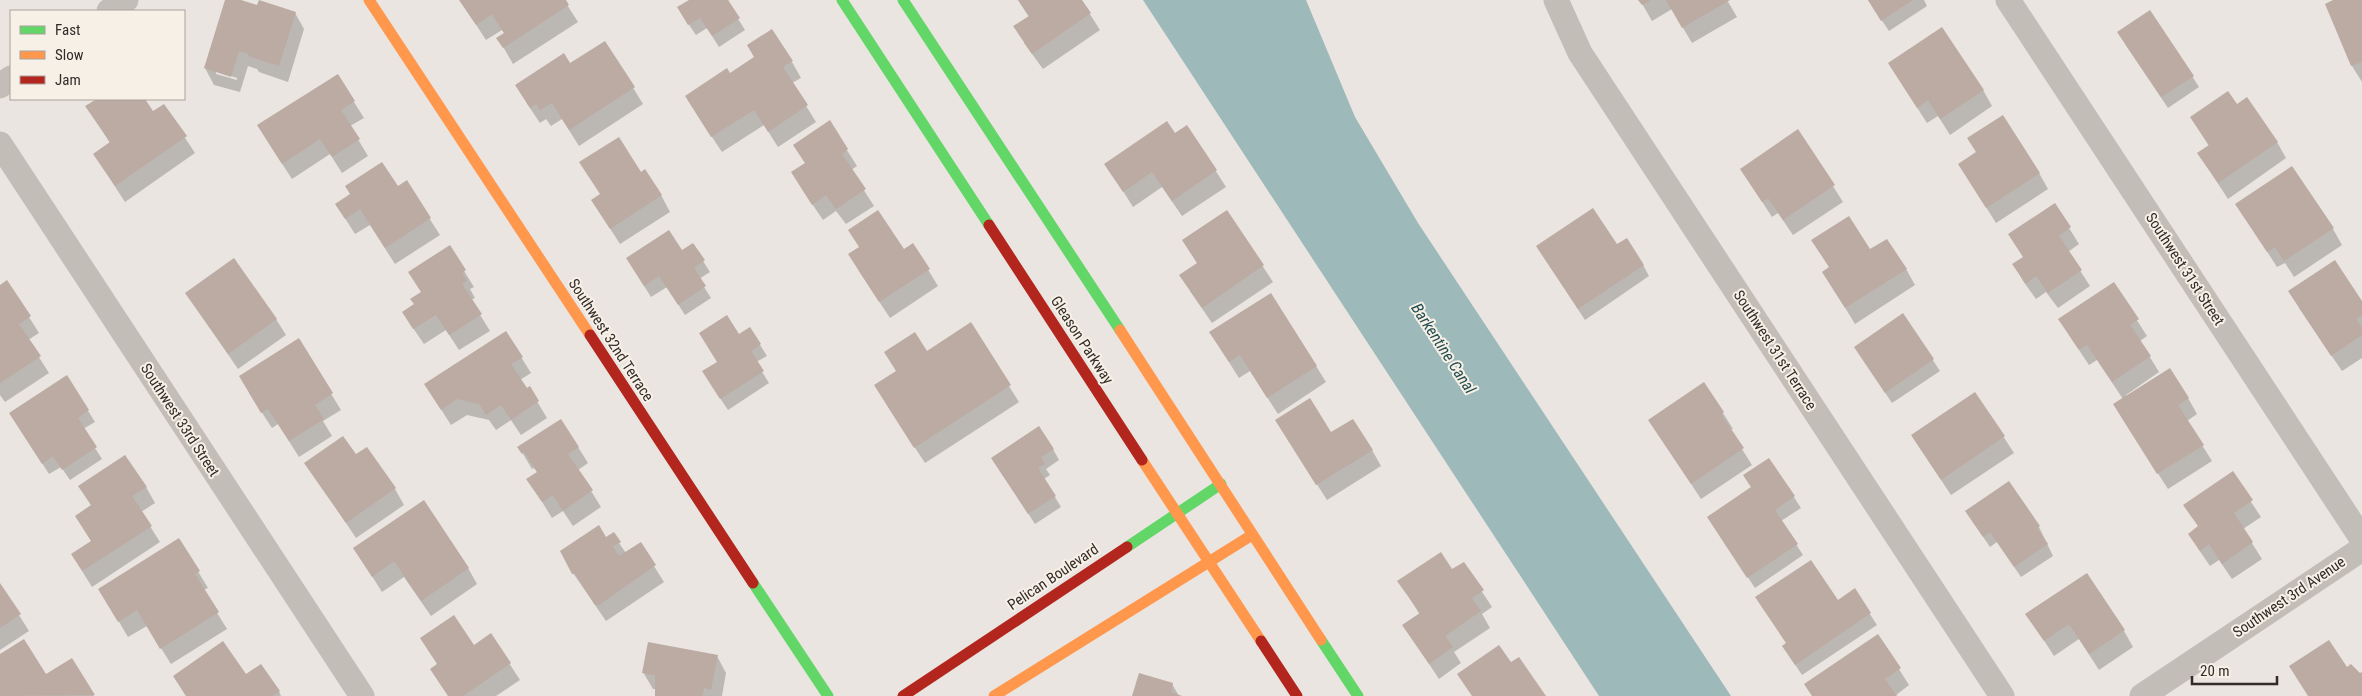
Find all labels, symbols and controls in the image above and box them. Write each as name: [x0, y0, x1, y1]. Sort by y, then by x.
legend: [10, 10, 185, 100]
text: Fast: [55, 21, 80, 39]
text: Slow: [55, 46, 84, 64]
text: Jam: [55, 71, 81, 89]
street label: Southwest 31st Street: [2142, 209, 2228, 329]
street label: Southwest 32nd Terrace: [565, 275, 657, 405]
street label: Southwest 31st Terrace: [1730, 287, 1820, 413]
street label: Gleason Parkway: [1047, 293, 1117, 387]
water label: Barkentine Canal: [1407, 300, 1480, 397]
street label: Southwest 33rd Street: [137, 360, 223, 480]
street label: Pelican Boulevard: [1004, 540, 1102, 614]
street label: Southwest 3rd Avenue: [2229, 553, 2349, 641]
scale bar: [2192, 654, 2277, 686]
text: 20 m: [2200, 662, 2230, 680]

